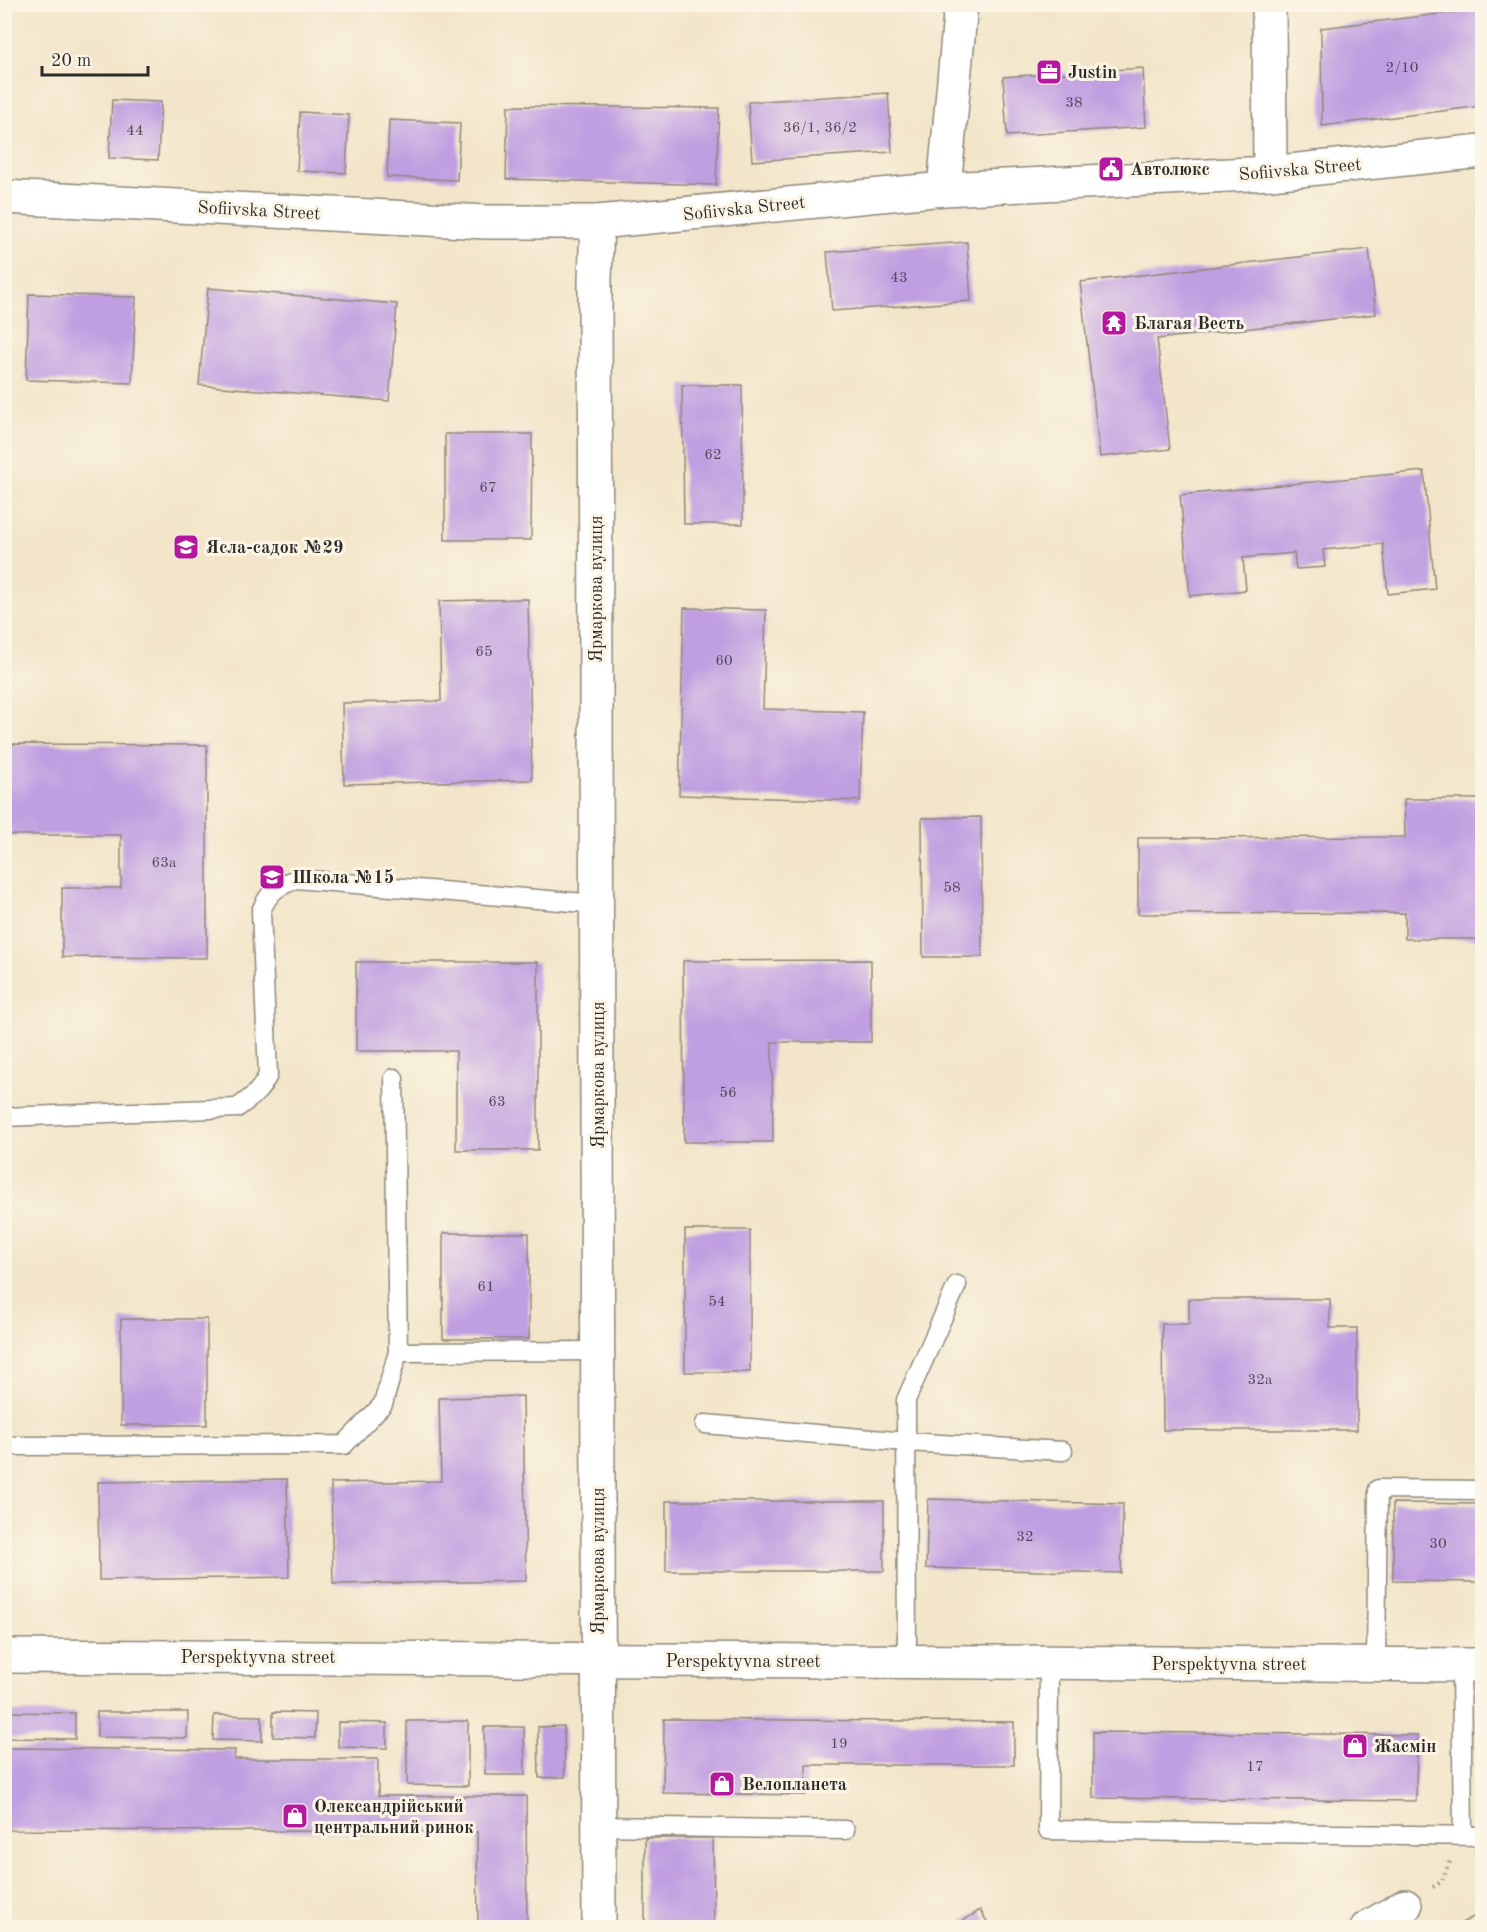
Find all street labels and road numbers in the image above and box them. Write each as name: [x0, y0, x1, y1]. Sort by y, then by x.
street label: Sofiivska Street: [1238, 156, 1362, 184]
street label: Sofiivska Street: [682, 194, 806, 224]
street label: Sofiivska Street: [197, 199, 321, 223]
street label: Ярмаркова вулиця: [588, 515, 606, 663]
street label: Ярмаркова вулиця: [590, 1001, 608, 1149]
street label: Ярмаркова вулиця: [590, 1487, 608, 1635]
street label: Perspektyvna street: [180, 1649, 336, 1667]
street label: Perspektyvna street: [665, 1653, 821, 1671]
street label: Perspektyvna street: [1151, 1656, 1307, 1674]

